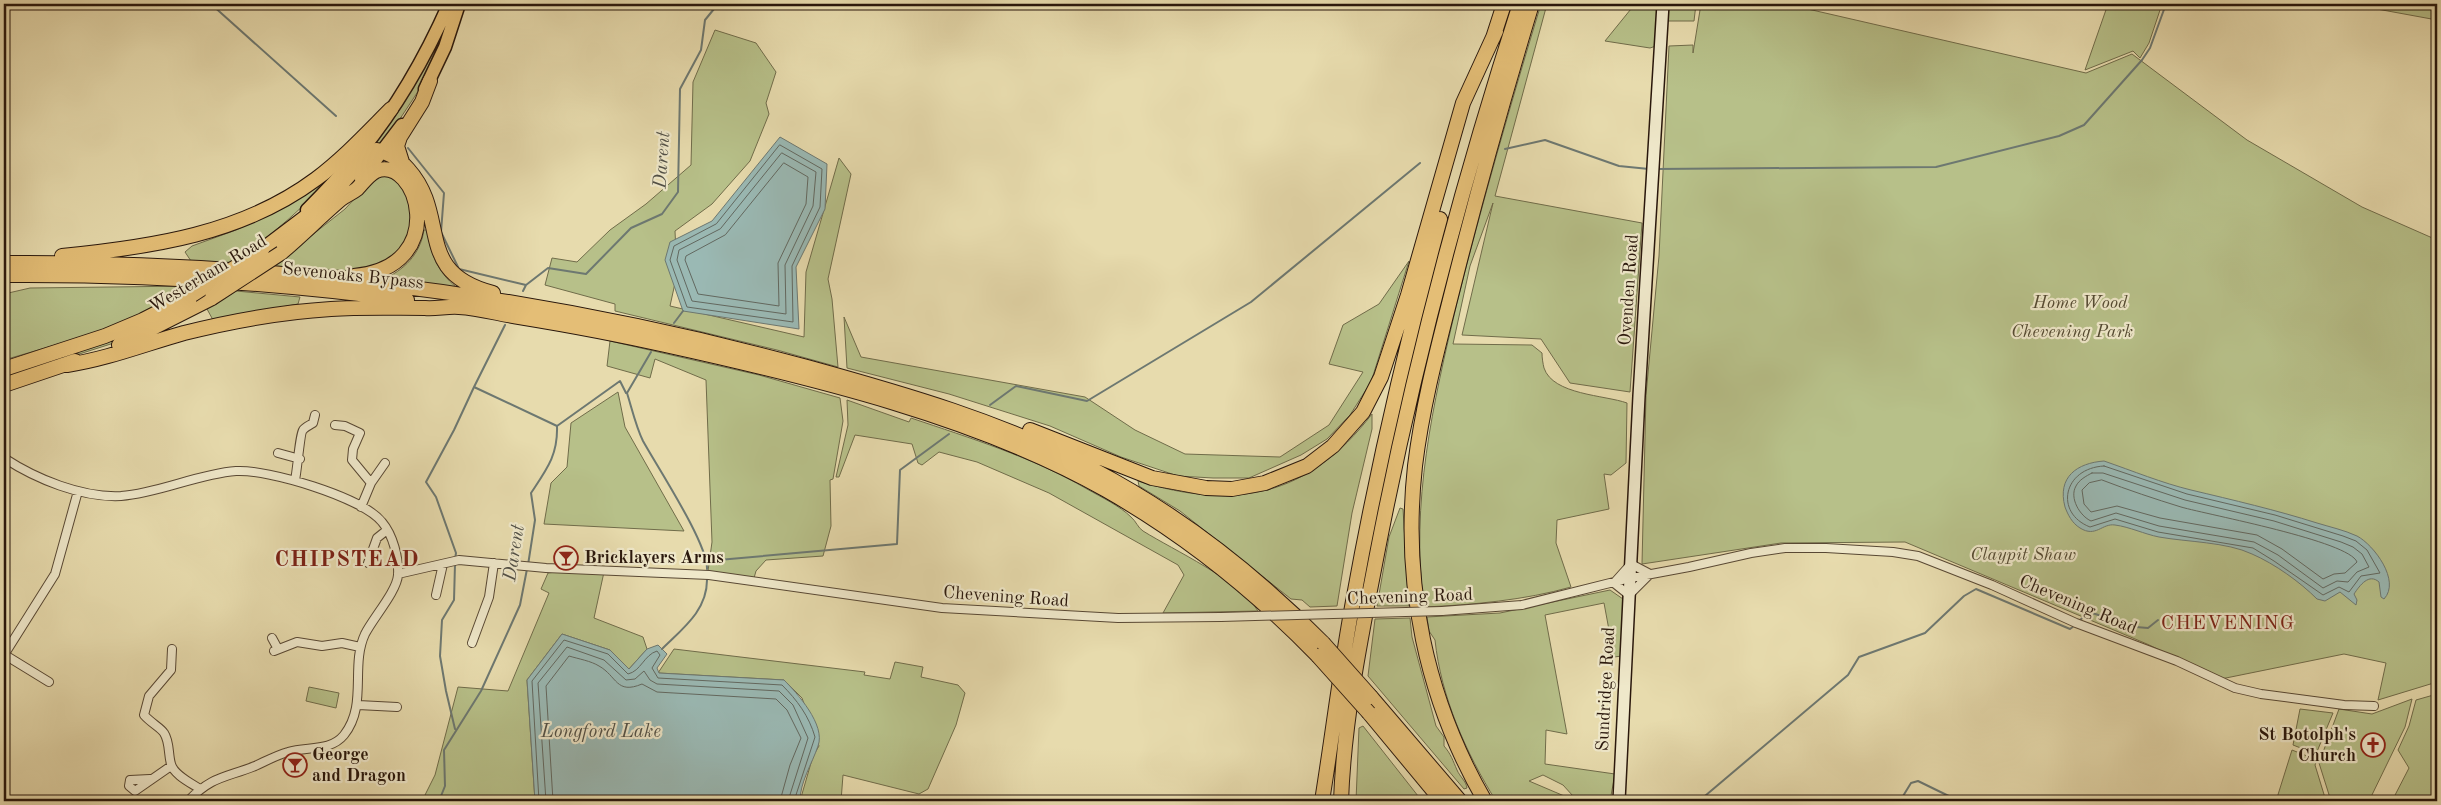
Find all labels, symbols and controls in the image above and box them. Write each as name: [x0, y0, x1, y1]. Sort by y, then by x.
water label: Darent: [651, 130, 675, 190]
street label: Westerham Road: [146, 232, 270, 316]
street label: Ovenden Road: [1616, 234, 1642, 346]
street label: Sevenoaks Bypass: [281, 260, 425, 292]
park label: Home Wood: [2031, 294, 2128, 312]
park label: Chevening Park: [2011, 323, 2133, 341]
water label: Darent: [501, 522, 529, 584]
bar icon: Bricklayers Arms: [553, 545, 579, 571]
park label: Claypit Shaw: [1970, 546, 2076, 564]
district label: CHIPSTEAD: [274, 549, 420, 571]
place label: Bricklayers Arms: [584, 549, 724, 567]
street label: Chevening Road: [2016, 572, 2140, 638]
street label: Chevening Road: [942, 584, 1070, 610]
street label: Chevening Road: [1347, 586, 1473, 608]
district label: CHEVENING: [2161, 614, 2295, 634]
street label: Sundridge Road: [1594, 626, 1618, 752]
water label: Longford Lake: [540, 723, 661, 742]
place label: St Botolph's Church: [2258, 726, 2356, 765]
church icon: St Botolph's Church: [2360, 732, 2386, 758]
place label: George and Dragon: [312, 746, 406, 785]
bar icon: George and Dragon: [282, 752, 308, 778]

